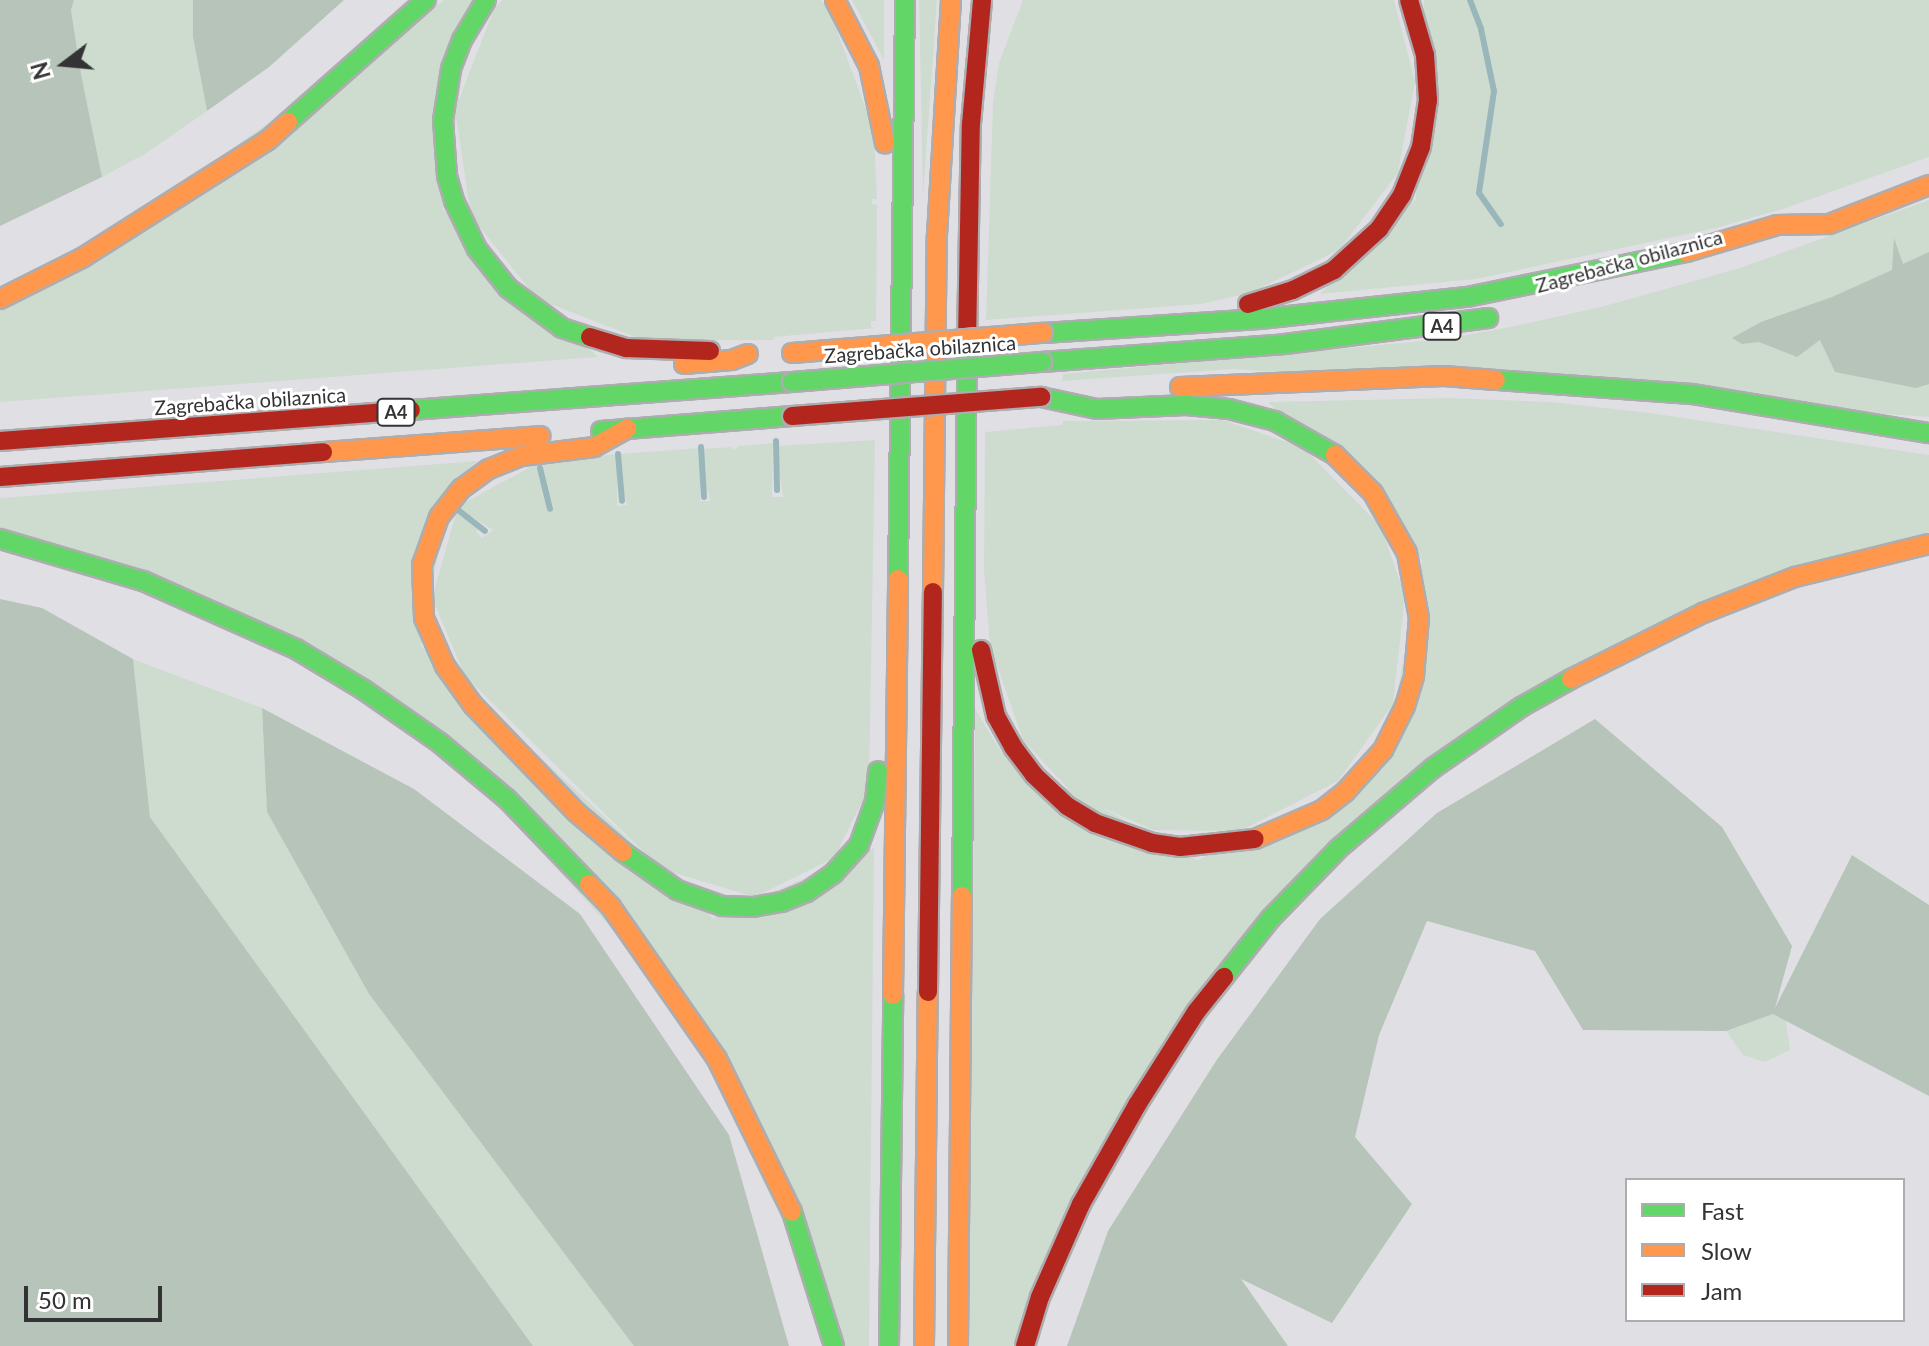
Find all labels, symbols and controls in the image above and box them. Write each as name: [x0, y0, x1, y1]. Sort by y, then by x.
north arrow: [24, 24, 104, 104]
text: N: [25, 59, 56, 83]
street label: Zagrebačka obilaznica: [1533, 225, 1725, 297]
road number: A4: [1422, 312, 1462, 340]
street label: Zagrebačka obilaznica: [823, 330, 1017, 368]
street label: Zagrebačka obilaznica: [153, 382, 347, 420]
road number: A4: [376, 398, 416, 426]
legend: [1625, 1178, 1905, 1322]
text: Fast: [1701, 1196, 1744, 1225]
text: Slow: [1701, 1236, 1752, 1265]
scale bar: [28, 1270, 166, 1320]
text: Jam: [1701, 1276, 1742, 1305]
text: 50 m: [38, 1285, 92, 1314]

